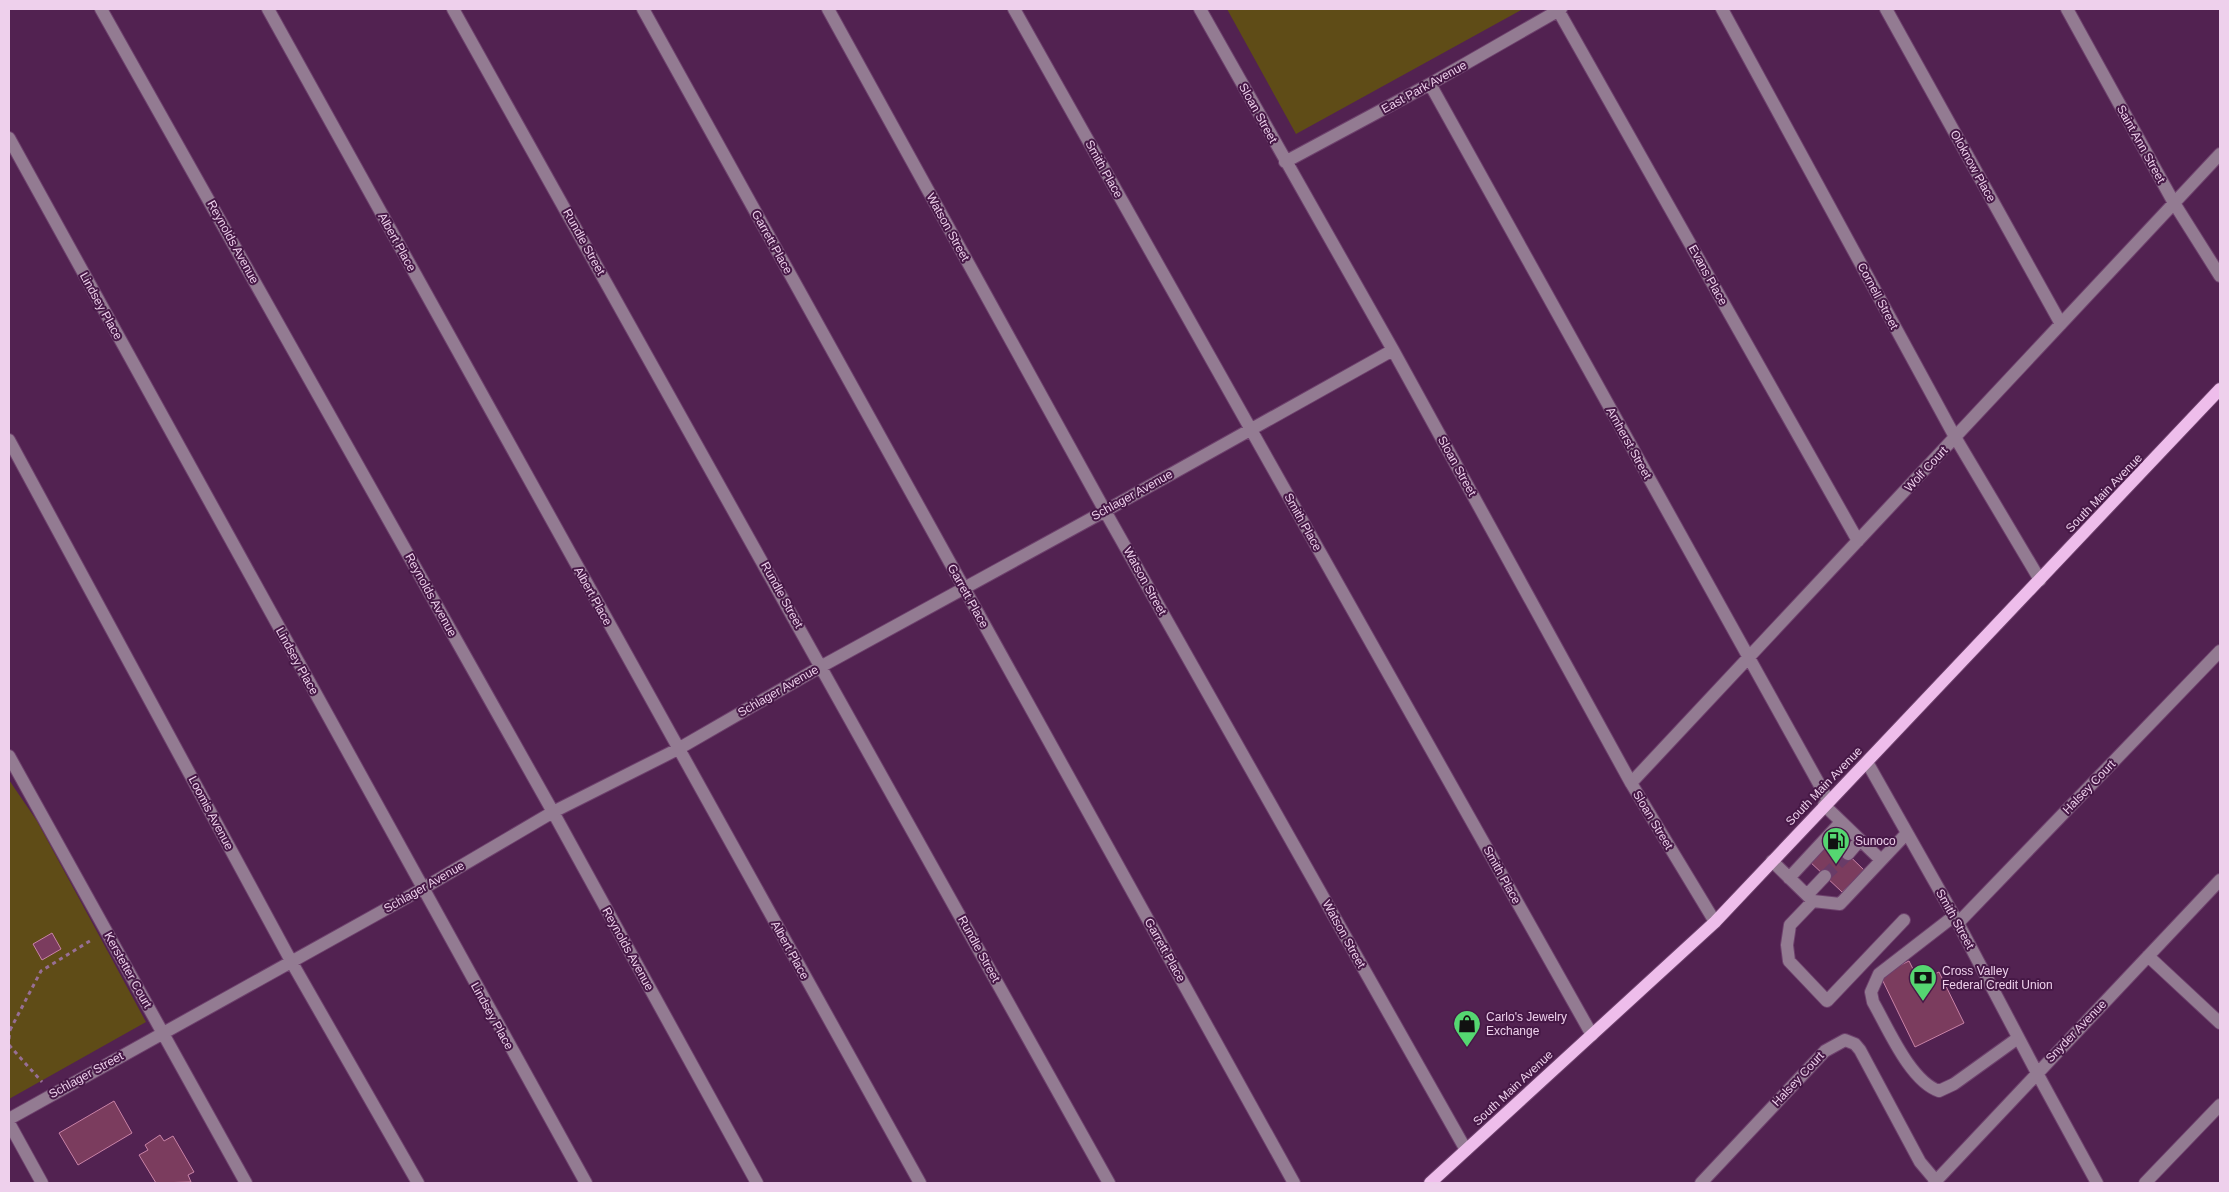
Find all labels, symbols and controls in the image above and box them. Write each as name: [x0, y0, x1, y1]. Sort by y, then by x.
street label: East Park Avenue: [1379, 58, 1469, 116]
street label: Sloan Street: [1236, 81, 1280, 146]
street label: Saint Ann Street: [2114, 103, 2168, 186]
street label: Oloknow Place: [1947, 128, 1999, 205]
street label: Smith Place: [1082, 138, 1126, 201]
street label: Watson Street: [924, 191, 973, 264]
street label: Reynolds Avenue: [204, 198, 262, 286]
street label: Rundle Street: [560, 207, 608, 278]
street label: Garrett Place: [749, 208, 795, 277]
street label: Albert Place: [375, 210, 419, 274]
street label: Evans Place: [1686, 242, 1730, 308]
street label: Cornell Street: [1855, 260, 1902, 332]
street label: Lindsey Place: [77, 270, 125, 342]
street label: Amherst Street: [1603, 405, 1655, 482]
street label: Sloan Street: [1435, 434, 1479, 499]
street label: Wolf Court: [1902, 443, 1951, 494]
street label: South Main Avenue: [2063, 451, 2145, 535]
street label: Schlager Avenue: [1089, 467, 1175, 523]
street label: Smith Place: [1281, 491, 1325, 554]
street label: Watson Street: [1121, 545, 1170, 618]
street label: Reynolds Avenue: [402, 551, 460, 639]
street label: Rundle Street: [758, 560, 806, 631]
street label: Garrett Place: [945, 562, 991, 631]
street label: Albert Place: [571, 564, 615, 628]
street label: Lindsey Place: [273, 625, 321, 697]
street label: Schlager Avenue: [735, 662, 821, 720]
street label: South Main Avenue: [1783, 744, 1865, 828]
street label: Halsey Court: [2060, 757, 2119, 817]
street label: Loomis Avenue: [186, 774, 237, 853]
street label: Sloan Street: [1630, 788, 1676, 852]
fuel station icon: Sunoco: [1821, 826, 1851, 865]
place label: Sunoco: [1855, 834, 1896, 848]
street label: Smith Place: [1480, 844, 1524, 907]
street label: Schlager Avenue: [381, 858, 467, 916]
street label: Smith Street: [1933, 887, 1977, 952]
street label: Watson Street: [1320, 898, 1369, 971]
street label: Reynolds Avenue: [599, 905, 657, 993]
street label: Rundle Street: [955, 914, 1003, 985]
street label: Garrett Place: [1142, 916, 1188, 985]
street label: Albert Place: [768, 918, 812, 982]
street label: Kerstetter Court: [101, 930, 155, 1011]
bank icon: Cross Valley Federal Credit Union: [1908, 963, 1938, 1002]
place label: Cross Valley Federal Credit Union: [1942, 964, 2053, 992]
street label: Lindsey Place: [468, 980, 516, 1052]
street label: Snyder Avenue: [2043, 997, 2109, 1065]
shop icon: Carlo's Jewelry Exchange: [1452, 1009, 1482, 1048]
place label: Carlo's Jewelry Exchange: [1486, 1010, 1567, 1038]
street label: South Main Avenue: [1470, 1047, 1556, 1129]
street label: Halsey Court: [1769, 1048, 1827, 1109]
street label: Schlager Street: [46, 1049, 126, 1101]

